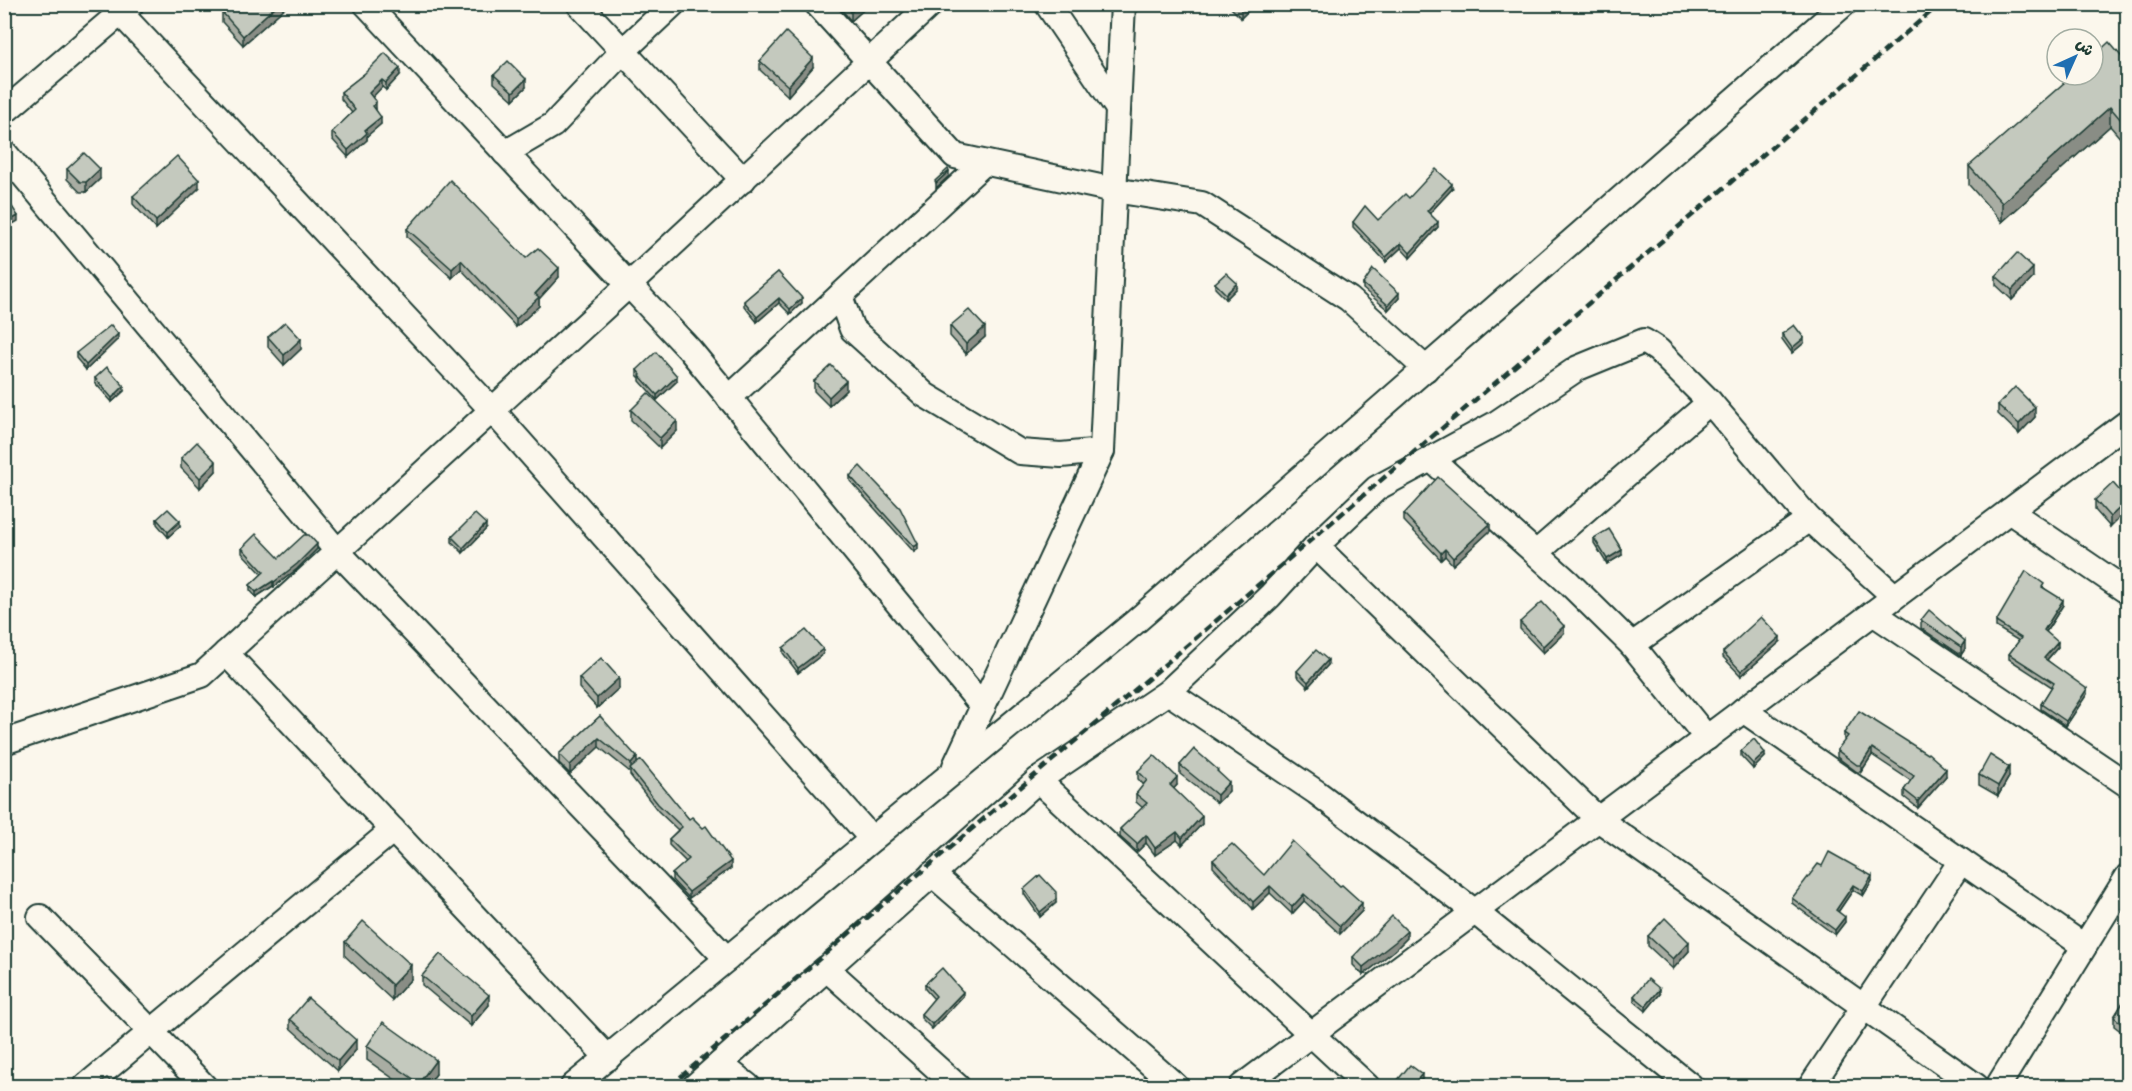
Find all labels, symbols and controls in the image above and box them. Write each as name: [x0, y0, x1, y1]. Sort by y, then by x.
north arrow: [2045, 27, 2105, 87]
text: ش: [2071, 33, 2099, 61]

